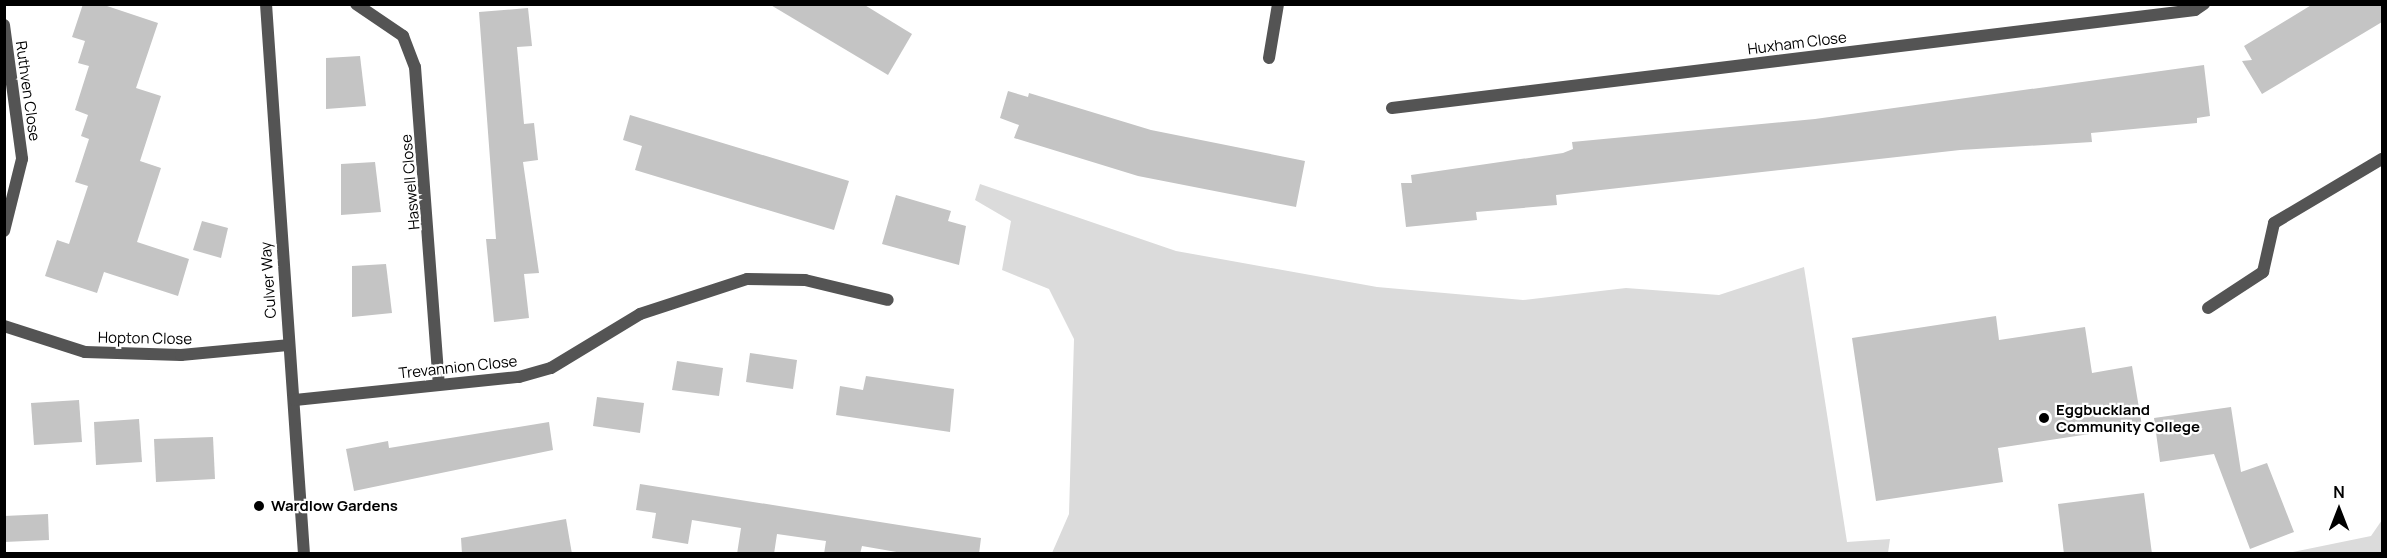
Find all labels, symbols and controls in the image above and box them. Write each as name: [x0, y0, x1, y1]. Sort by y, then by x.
street label: Huxham Close: [1746, 28, 1848, 58]
street label: Ruthven Close: [12, 40, 44, 142]
street label: Haswell Close: [397, 133, 423, 231]
street label: Culver Way: [256, 241, 280, 319]
street label: Hopton Close: [98, 328, 192, 348]
street label: Trevannion Close: [398, 352, 518, 382]
place label: Eggbuckland Community College: [2056, 400, 2200, 435]
marker: Eggbuckland Community College: [2037, 411, 2051, 425]
north arrow: [2309, 480, 2369, 540]
text: N: [2333, 481, 2345, 503]
place label: Wardlow Gardens: [271, 497, 398, 515]
marker: Wardlow Gardens: [252, 499, 266, 513]

